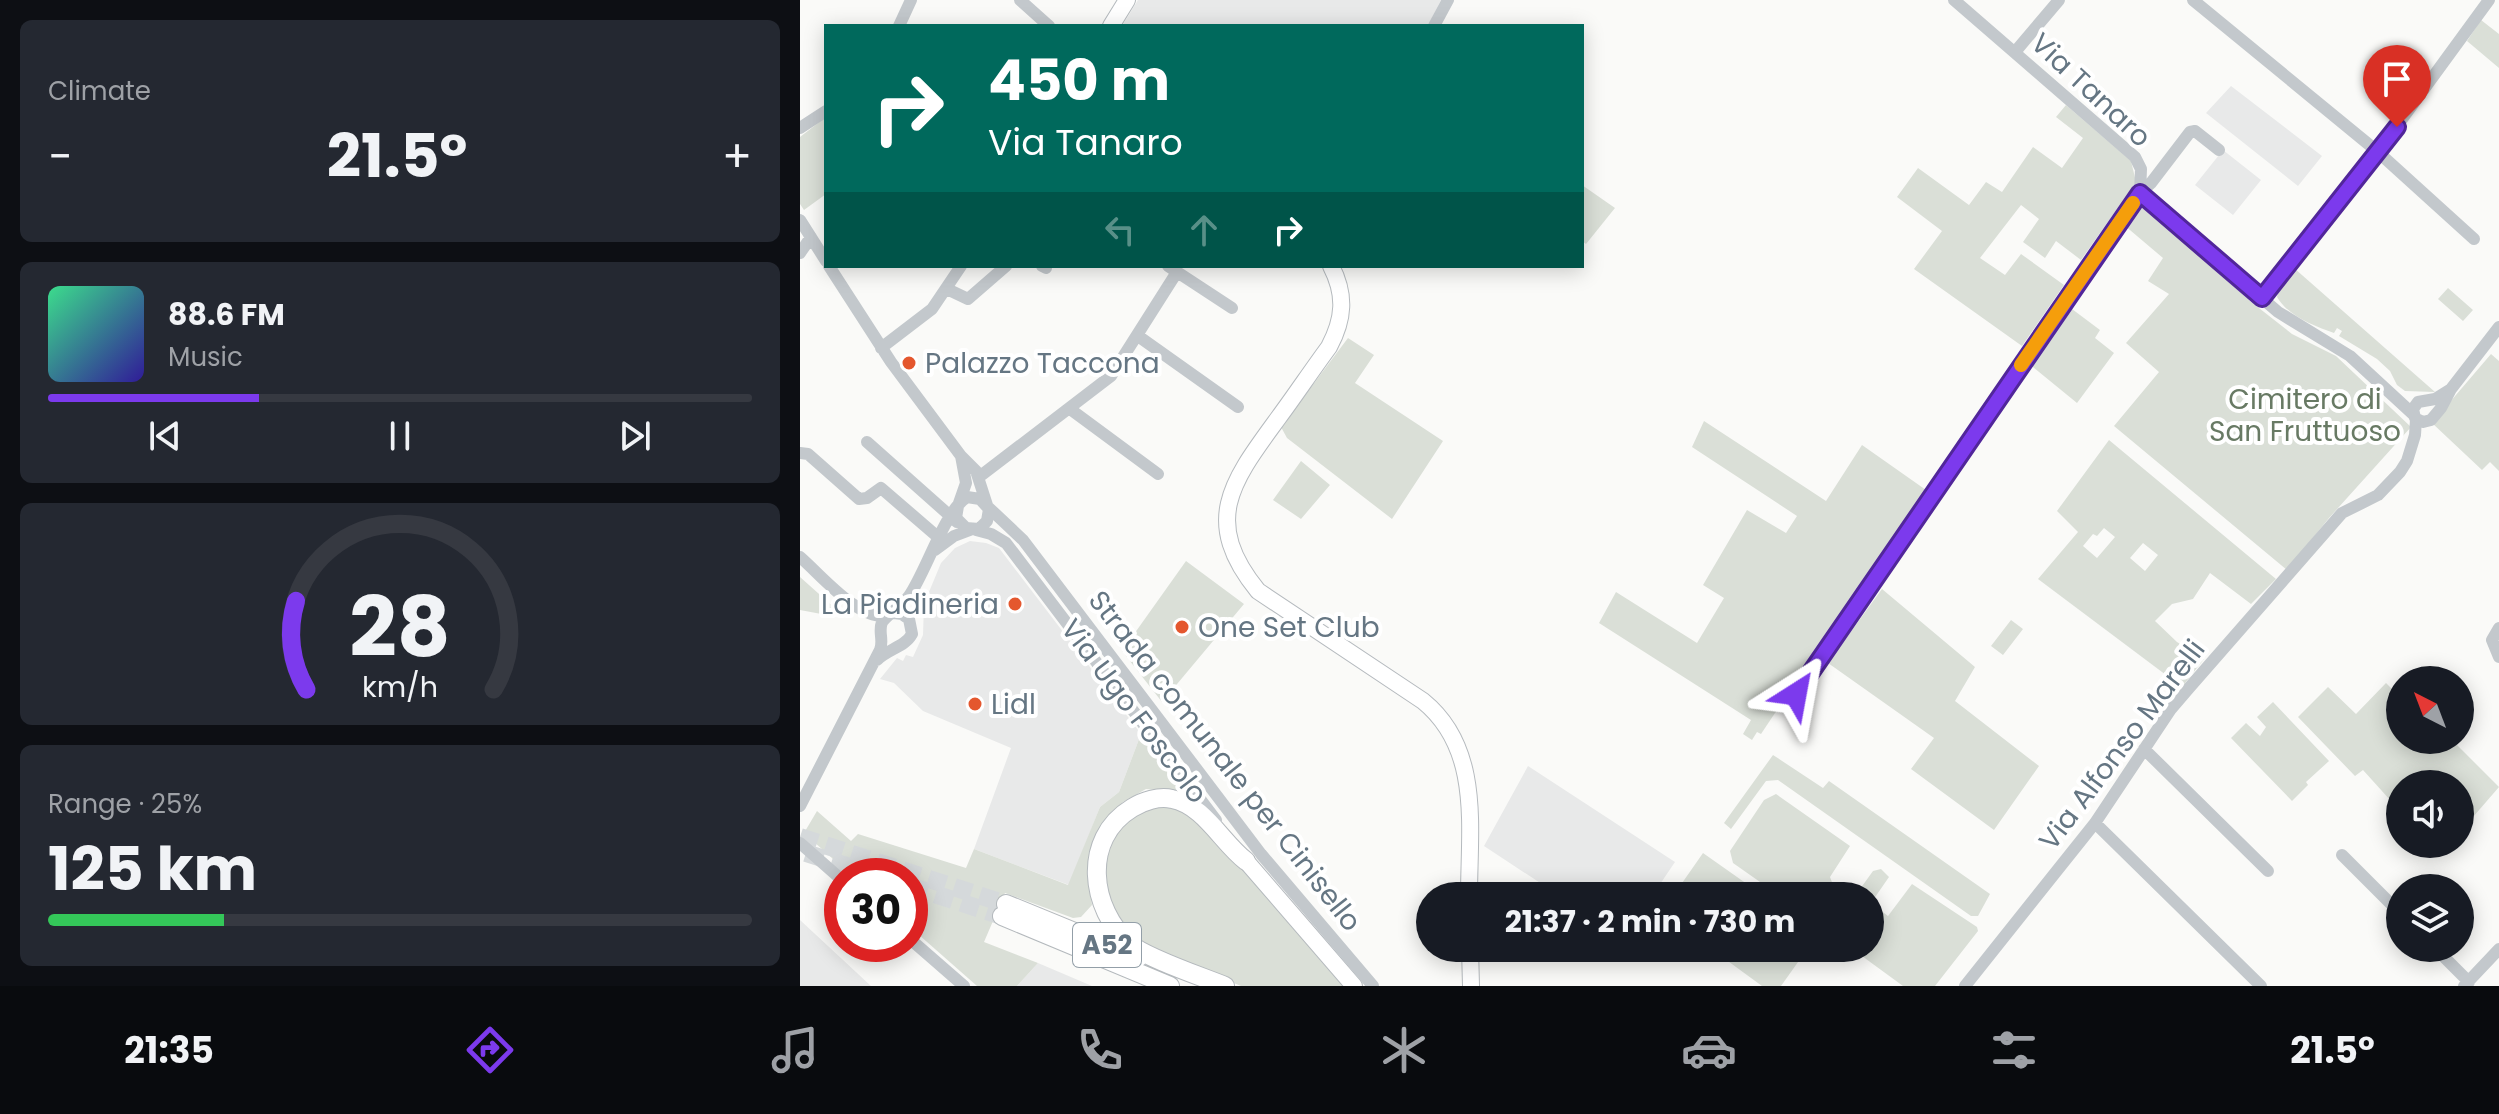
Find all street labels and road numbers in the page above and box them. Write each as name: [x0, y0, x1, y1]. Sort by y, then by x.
street label: Via Tanaro: [2022, 24, 2160, 156]
street label: Strada comunale per Cinisello: [1079, 582, 1371, 940]
street label: Via Ugo Foscolo: [1052, 611, 1216, 811]
street label: Via Alfonso Marelli: [2030, 632, 2214, 858]
road number: A52: [1073, 923, 1141, 967]

